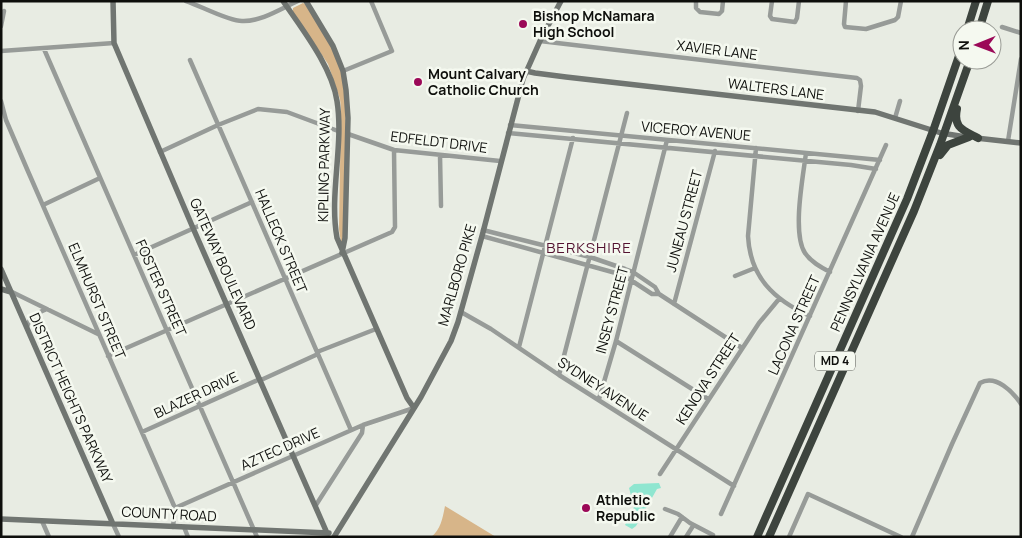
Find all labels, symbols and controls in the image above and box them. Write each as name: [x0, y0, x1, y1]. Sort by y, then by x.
place label: Bishop McNamara High School: [533, 6, 654, 41]
marker: Bishop McNamara High School: [517, 18, 529, 30]
north arrow: [952, 20, 1002, 70]
street label: XAVIER LANE: [676, 35, 759, 64]
text: N: [954, 40, 973, 50]
place label: Mount Calvary Catholic Church: [428, 64, 539, 99]
street label: WALTERS LANE: [727, 73, 825, 104]
marker: Mount Calvary Catholic Church: [412, 76, 424, 88]
street label: KIPLING PARKWAY: [313, 107, 334, 222]
street label: VICEROY AVENUE: [640, 116, 752, 145]
street label: EDFELDT DRIVE: [390, 126, 489, 157]
street label: JUNEAU STREET: [661, 167, 706, 274]
street label: HALLECK STREET: [251, 186, 312, 296]
street label: PENNSYLVANIA AVENUE: [825, 189, 904, 334]
street label: GATEWAY BOULEVARD: [186, 195, 261, 333]
street label: MARLBORO PIKE: [433, 222, 480, 328]
street label: FOSTER STREET: [132, 236, 192, 340]
district label: BERKSHIRE: [546, 237, 632, 258]
street label: ELMHURST STREET: [64, 240, 131, 362]
street label: INSEY STREET: [591, 264, 632, 356]
street label: LACONA STREET: [763, 271, 824, 378]
street label: DISTRICT HEIGHTS PARKWAY: [25, 310, 118, 486]
street label: KENOVA STREET: [671, 329, 744, 428]
street label: SYDNEY AVENUE: [554, 352, 652, 425]
road number: MD 4: [815, 352, 855, 371]
street label: BLAZER DRIVE: [151, 367, 241, 422]
street label: AZTEC DRIVE: [237, 423, 322, 474]
place label: Athletic Republic: [596, 490, 655, 525]
street label: COUNTY ROAD: [121, 502, 217, 525]
marker: Athletic Republic: [580, 502, 592, 514]

